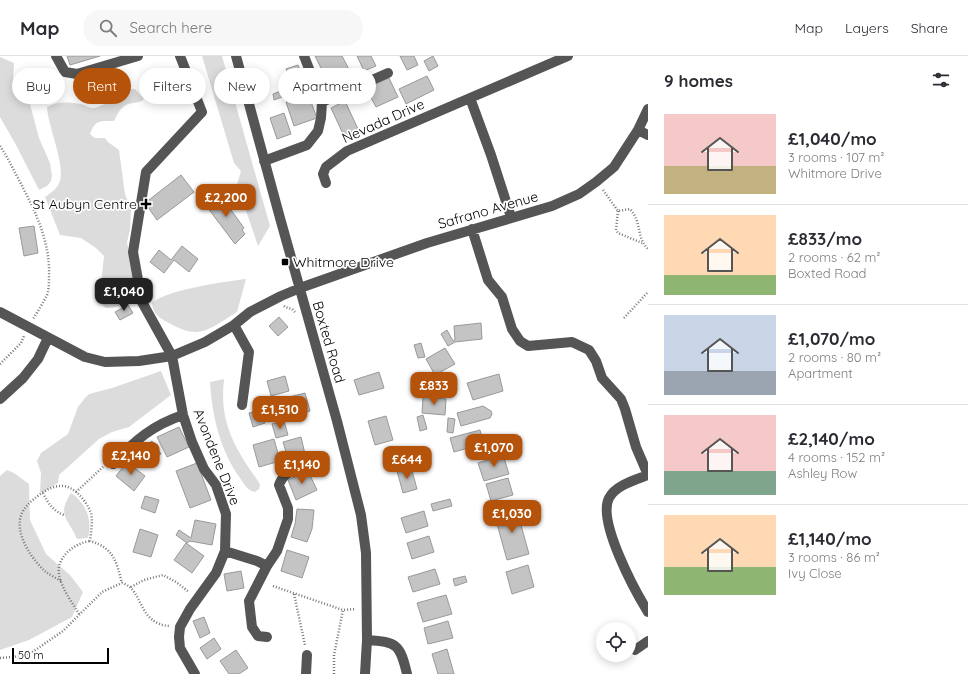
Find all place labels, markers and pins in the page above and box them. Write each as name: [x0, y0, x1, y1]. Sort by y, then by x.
pin: £2,200: [193, 184, 259, 218]
place label: St Aubyn Centre: [32, 195, 137, 213]
marker: St Aubyn Centre: [140, 198, 152, 210]
place label: Whitmore Drive: [293, 253, 394, 271]
marker: Whitmore Drive: [280, 257, 290, 267]
pin: £1,040: [91, 278, 157, 312]
pin: £833: [410, 372, 458, 406]
pin: £1,510: [247, 396, 313, 430]
pin: £1,070: [461, 434, 527, 468]
pin: £2,140: [98, 442, 164, 476]
pin: £644: [383, 446, 431, 480]
pin: £1,140: [269, 451, 335, 485]
pin: £1,030: [479, 500, 545, 534]

